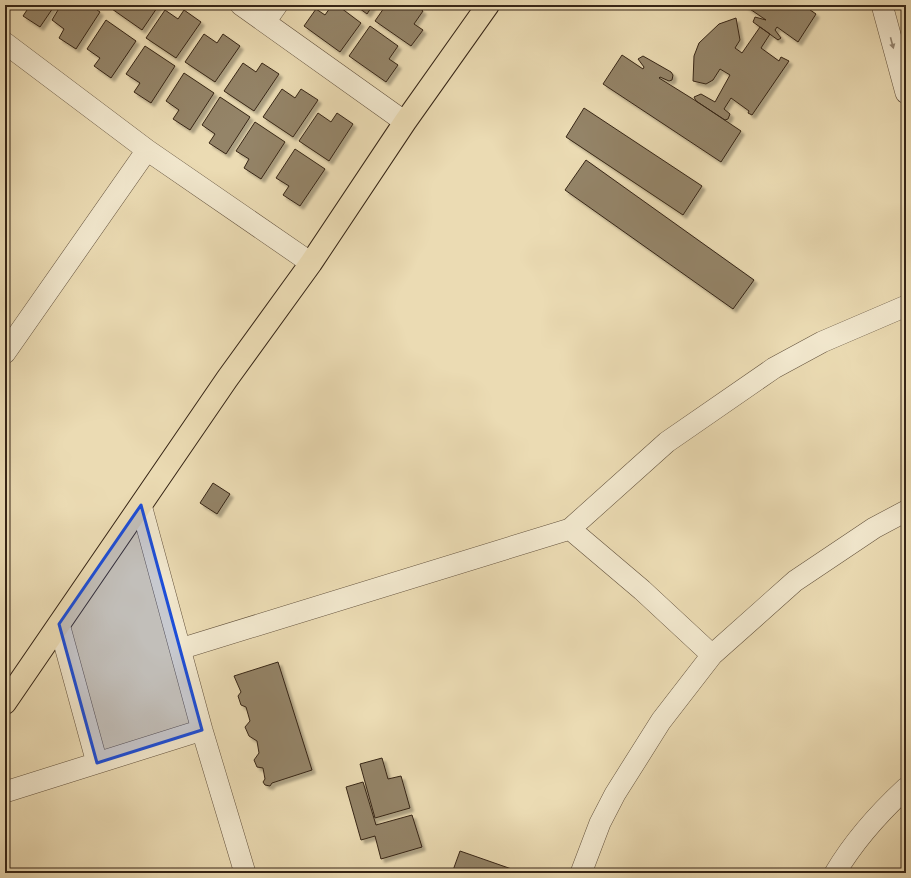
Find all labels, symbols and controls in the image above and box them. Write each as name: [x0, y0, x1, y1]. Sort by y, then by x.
one-way arrow: [889, 37, 895, 49]

